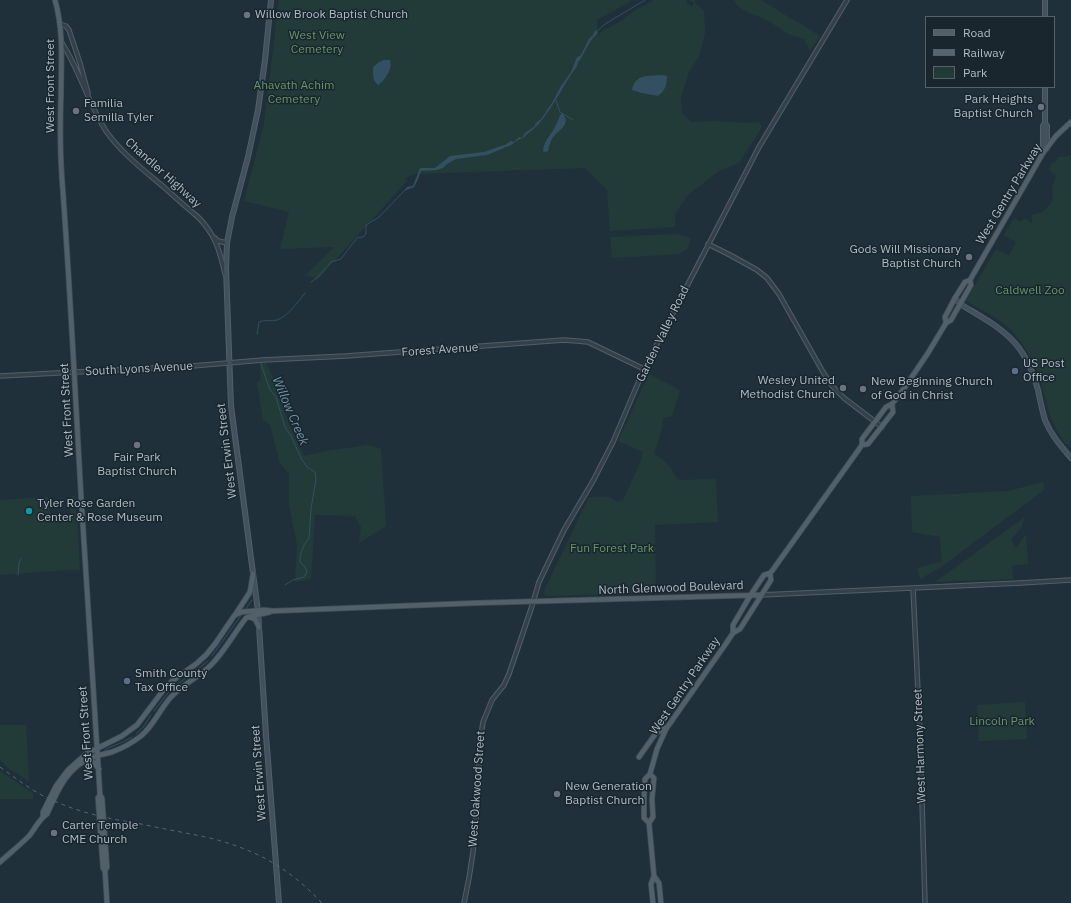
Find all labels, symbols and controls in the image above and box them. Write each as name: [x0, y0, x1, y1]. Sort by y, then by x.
place label: Willow Brook Baptist Church: [255, 8, 408, 22]
marker: Willow Brook Baptist Church: [242, 10, 252, 20]
legend: [925, 16, 1055, 88]
text: Road: [963, 25, 991, 40]
park label: West View Cemetery: [289, 29, 345, 57]
street label: West Front Street: [44, 39, 58, 133]
text: Railway: [963, 45, 1005, 60]
text: Park: [963, 65, 987, 80]
park label: Ahavath Achim Cemetery: [254, 79, 334, 107]
place label: Park Heights Baptist Church: [954, 93, 1033, 121]
place label: Familia Semilla Tyler: [84, 97, 153, 125]
marker: Park Heights Baptist Church: [1036, 102, 1046, 112]
marker: Familia Semilla Tyler: [71, 106, 81, 116]
street label: Chandler Highway: [122, 135, 204, 211]
street label: West Gentry Parkway: [973, 141, 1045, 247]
place label: Gods Will Missionary Baptist Church: [849, 243, 961, 271]
marker: Gods Will Missionary Baptist Church: [964, 252, 974, 262]
street label: Garden Valley Road: [634, 284, 692, 384]
park label: Caldwell Zoo: [995, 284, 1065, 298]
street label: Forest Avenue: [401, 340, 479, 360]
place label: US Post Office: [1023, 357, 1065, 385]
street label: South Lyons Avenue: [85, 359, 193, 379]
street label: West Front Street: [57, 363, 77, 457]
marker: US Post Office: [1010, 366, 1020, 376]
water label: Willow Creek: [268, 374, 312, 448]
place label: Wesley United Methodist Church: [740, 374, 835, 402]
place label: New Beginning Church of God in Christ: [871, 375, 993, 403]
marker: Wesley United Methodist Church: [838, 383, 848, 393]
marker: New Beginning Church of God in Christ: [858, 384, 868, 394]
street label: West Erwin Street: [214, 402, 240, 500]
marker: Fair Park Baptist Church: [132, 440, 142, 450]
place label: Fair Park Baptist Church: [97, 451, 177, 479]
place label: Tyler Rose Garden Center & Rose Museum: [37, 497, 163, 525]
marker: Tyler Rose Garden Center & Rose Museum: [24, 506, 34, 516]
park label: Fun Forest Park: [570, 542, 654, 556]
street label: North Glenwood Boulevard: [598, 578, 744, 598]
street label: West Gentry Parkway: [647, 634, 723, 738]
place label: Smith County Tax Office: [135, 667, 207, 695]
marker: Smith County Tax Office: [122, 676, 132, 686]
street label: West Front Street: [76, 686, 96, 780]
street label: West Harmony Street: [911, 688, 929, 804]
park label: Lincoln Park: [969, 715, 1035, 729]
street label: West Erwin Street: [248, 725, 270, 821]
street label: West Oakwood Street: [466, 730, 488, 848]
place label: New Generation Baptist Church: [565, 780, 652, 808]
marker: New Generation Baptist Church: [552, 789, 562, 799]
place label: Carter Temple CME Church: [62, 819, 138, 847]
marker: Carter Temple CME Church: [49, 828, 59, 838]

